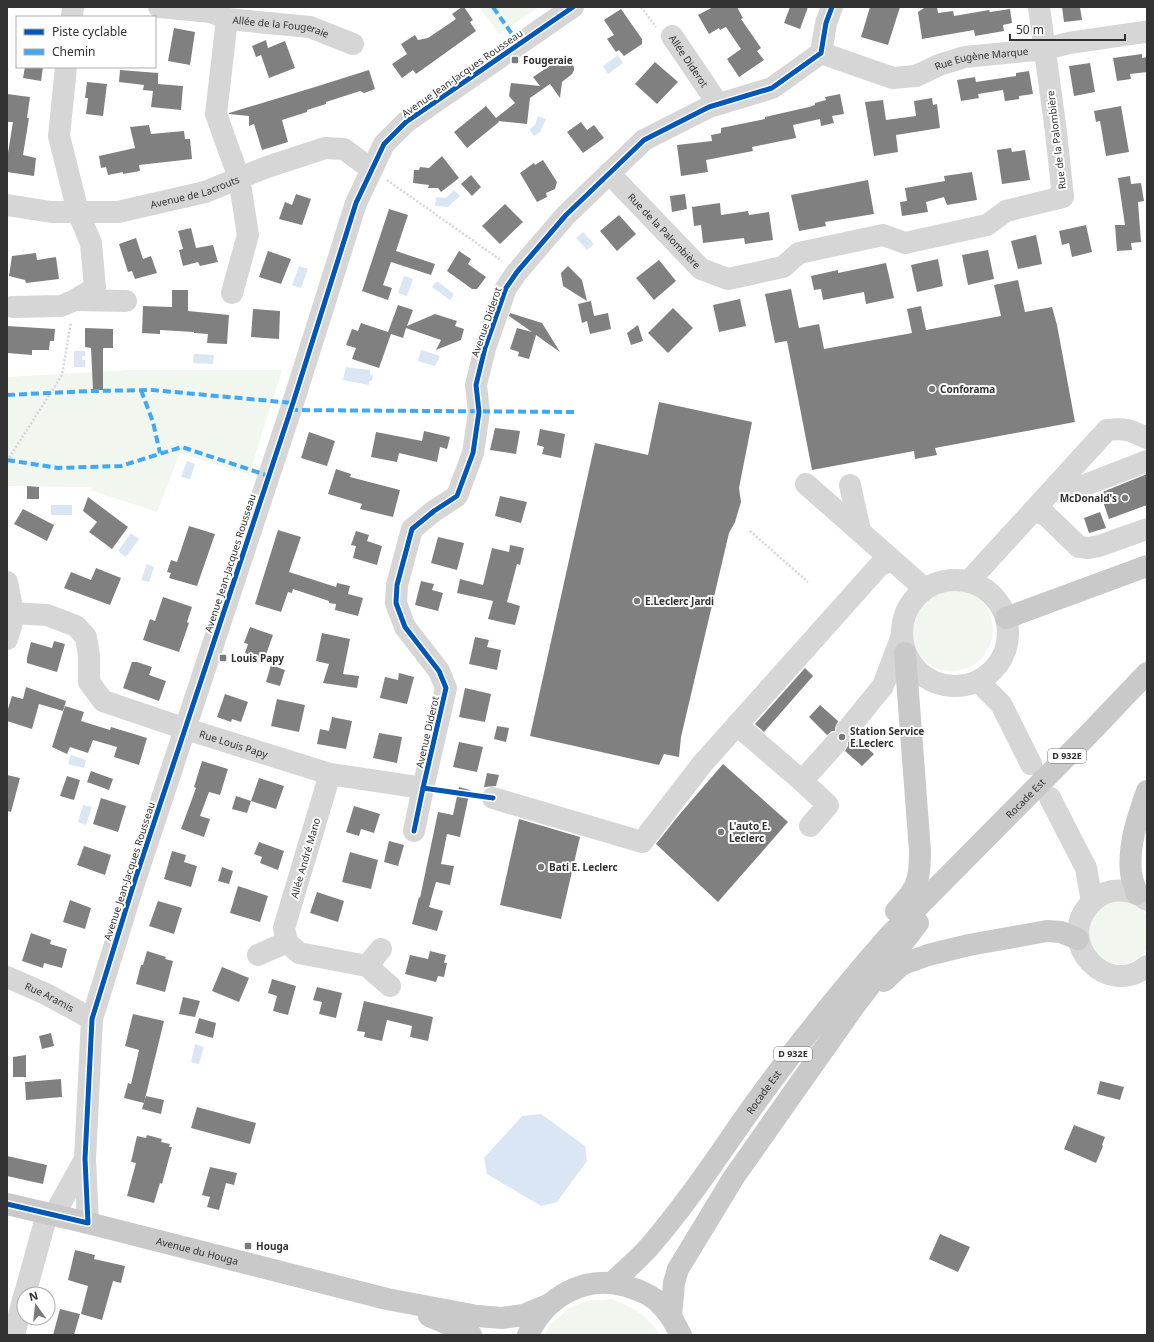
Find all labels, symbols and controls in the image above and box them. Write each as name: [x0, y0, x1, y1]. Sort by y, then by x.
street label: Allée de la Fougeraie: [232, 13, 331, 41]
legend: [16, 16, 156, 68]
scale bar: [1010, 16, 1125, 42]
text: 50 m: [1016, 21, 1044, 38]
text: Piste cyclable: [52, 23, 127, 40]
street label: Avenue Jean-Jacques Rousseau: [399, 26, 525, 120]
street label: Allée Diderot: [666, 32, 712, 90]
text: Chemin: [52, 43, 96, 60]
street label: Rue Eugène Marque: [932, 44, 1029, 73]
place label: Fougeraie: [523, 53, 573, 67]
marker: Fougeraie: [510, 55, 520, 65]
street label: Rue de la Palombière: [1043, 89, 1069, 190]
street label: Avenue de Lacrouts: [149, 172, 242, 211]
street label: Rue de la Palombière: [625, 190, 704, 272]
street label: Avenue Diderot: [468, 285, 505, 359]
place label: Conforama: [940, 382, 995, 396]
marker: Conforama: [927, 384, 937, 394]
place label: McDonald's: [1060, 491, 1117, 505]
street label: Avenue Jean-Jacques Rousseau: [201, 492, 259, 634]
marker: McDonald's: [1120, 493, 1130, 503]
place label: E.Leclerc Jardi: [645, 594, 714, 608]
marker: E.Leclerc Jardi: [632, 596, 642, 606]
place label: Louis Papy: [231, 651, 284, 665]
marker: Louis Papy: [218, 653, 228, 663]
street label: Avenue Diderot: [412, 695, 442, 769]
place label: Station Service E.Leclerc: [850, 724, 924, 750]
street label: Rue Louis Papy: [198, 727, 270, 761]
marker: Station Service E.Leclerc: [837, 732, 847, 742]
road number: D 932E: [1048, 749, 1086, 763]
street label: Rocade Est: [1002, 775, 1048, 821]
street label: Avenue Jean-Jacques Rousseau: [100, 800, 158, 942]
street label: Allée André Mano: [287, 816, 323, 900]
place label: L'auto E. Leclerc: [729, 819, 770, 845]
marker: L'auto E. Leclerc: [716, 827, 726, 837]
place label: Bati E. Leclerc: [549, 860, 618, 874]
marker: Bati E. Leclerc: [536, 862, 546, 872]
street label: Rue Aramis: [23, 979, 77, 1015]
road number: D 932E: [774, 1047, 812, 1061]
street label: Rocade Est: [743, 1067, 784, 1117]
street label: Avenue du Houga: [155, 1234, 240, 1268]
place label: Houga: [256, 1239, 289, 1253]
marker: Houga: [243, 1241, 253, 1251]
north arrow: [16, 1286, 56, 1326]
text: N: [27, 1287, 40, 1304]

